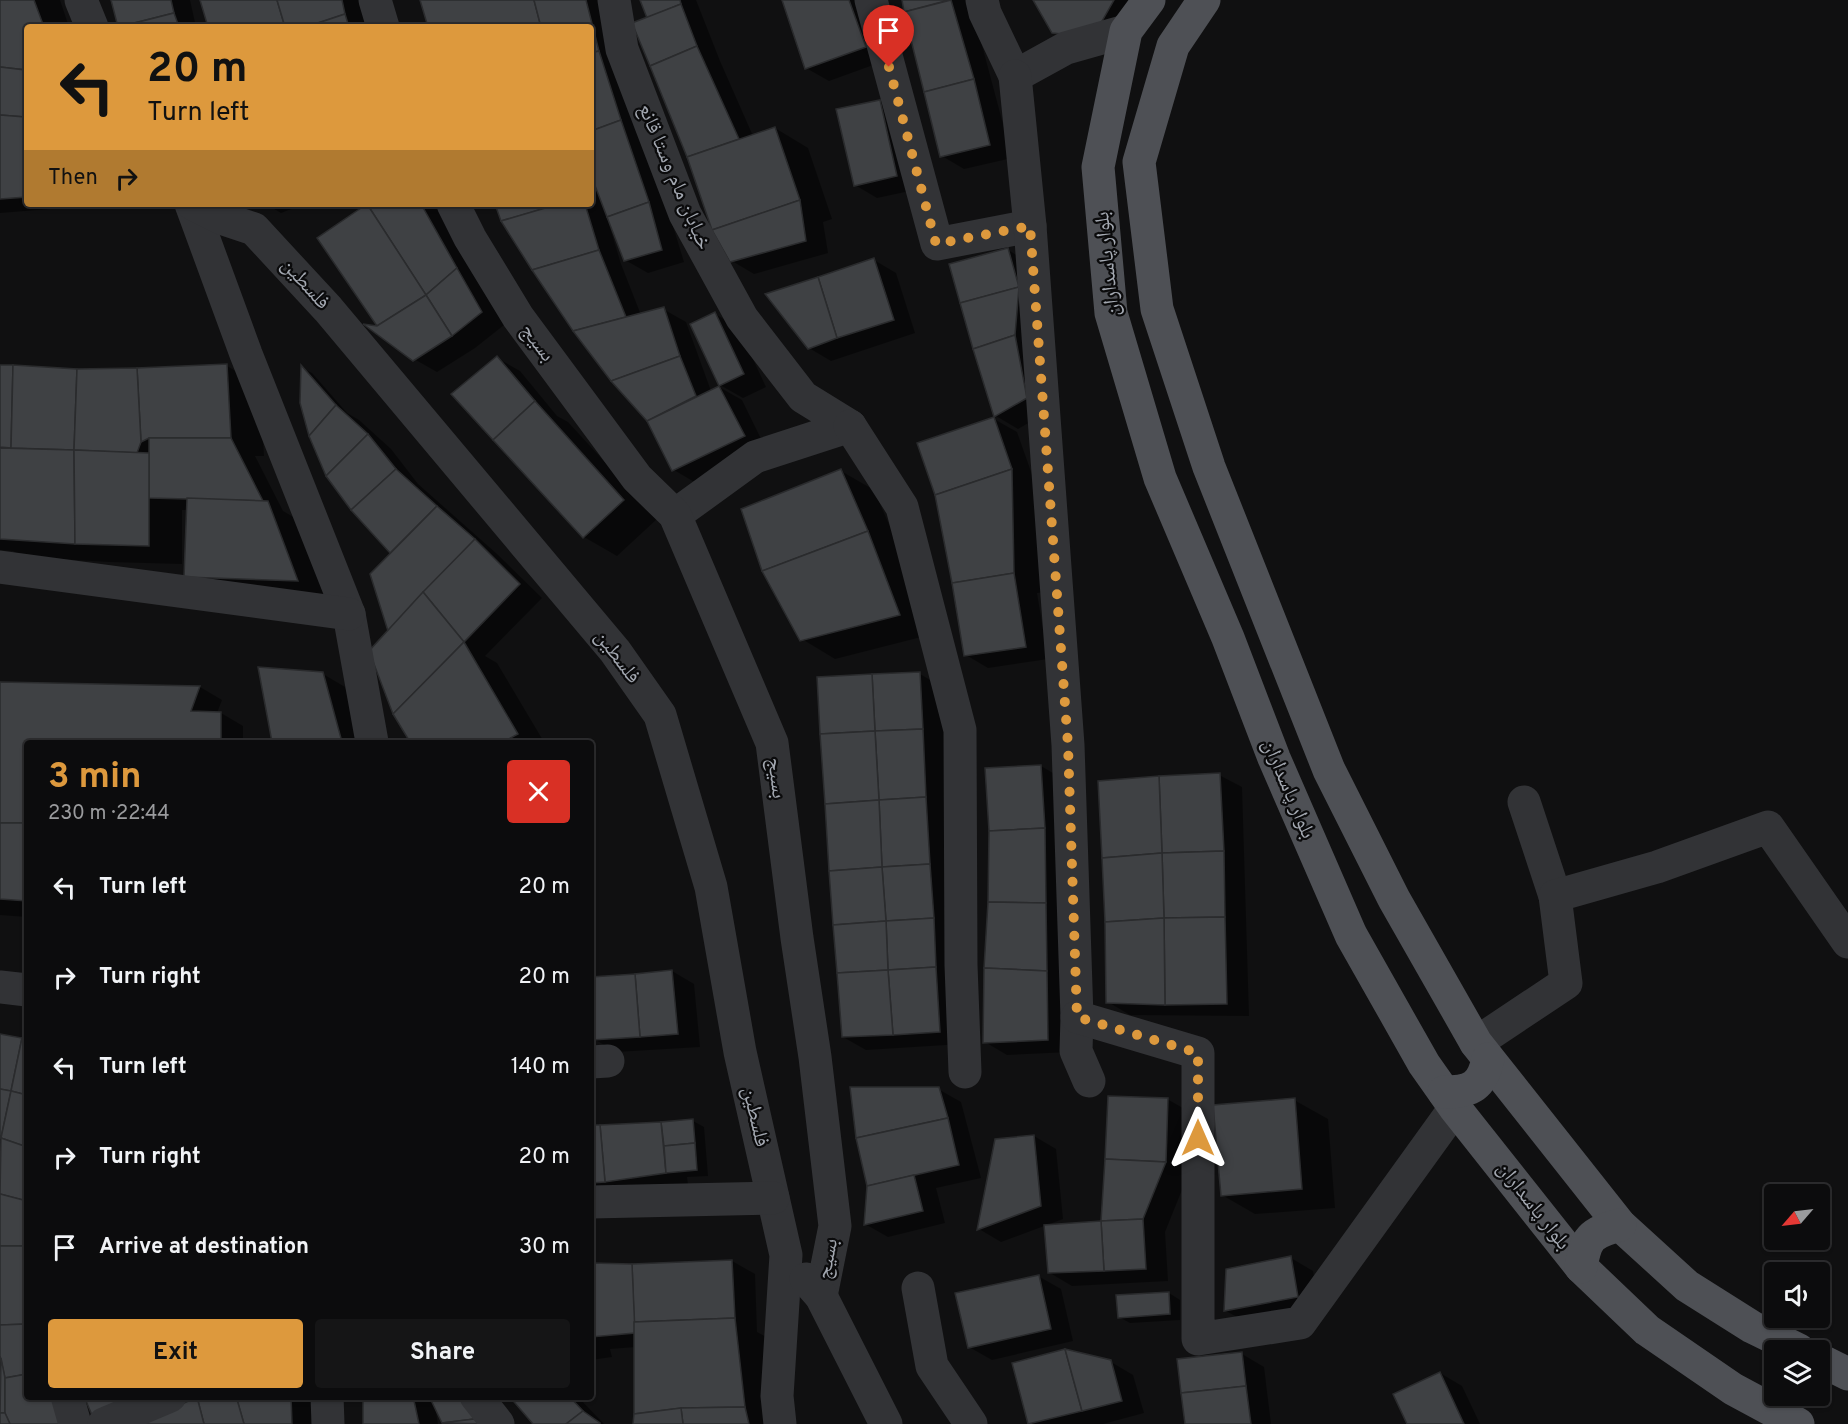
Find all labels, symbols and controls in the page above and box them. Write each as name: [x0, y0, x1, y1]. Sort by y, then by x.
pin: [863, 5, 914, 67]
icon: arrive: [872, 14, 905, 47]
text: 20 m: [147, 44, 248, 97]
icon: left: [48, 48, 126, 126]
text: Turn left: [147, 96, 249, 130]
street label: خیابان مام وستا قانع: [631, 100, 717, 254]
icon: right: [110, 162, 143, 195]
text: Then: [48, 165, 98, 192]
street label: بلوار پاسداران: [1089, 210, 1127, 318]
street label: فلسطین: [275, 252, 335, 316]
street label: بسیج: [514, 318, 560, 368]
street label: فلسطین: [588, 625, 646, 689]
street label: بلوار پاسداران: [1255, 735, 1321, 843]
text: 3 min: [48, 755, 142, 801]
street label: بسیج: [760, 756, 792, 800]
button: close: [507, 760, 570, 823]
text: 230 m · 22:44: [48, 801, 170, 827]
icon: left: [48, 871, 81, 904]
text: Turn left: [99, 874, 187, 901]
text: 20 m: [519, 874, 570, 901]
icon: right: [48, 961, 81, 994]
text: Turn right: [99, 964, 201, 991]
text: 20 m: [519, 964, 570, 991]
icon: left: [48, 1051, 81, 1084]
text: Turn left: [99, 1054, 187, 1081]
text: 140 m: [511, 1054, 570, 1081]
street label: فلسطین: [735, 1084, 775, 1150]
position arrow: [1166, 1106, 1230, 1170]
icon: right: [48, 1141, 81, 1174]
text: Turn right: [99, 1144, 201, 1171]
text: 20 m: [519, 1144, 570, 1171]
street label: بلوار پاسداران: [1490, 1156, 1576, 1256]
north arrow: [1764, 1184, 1830, 1250]
map controls: [1764, 1184, 1830, 1406]
icon: arrive: [48, 1231, 81, 1264]
text: Arrive at destination: [99, 1234, 309, 1261]
text: 30 m: [519, 1234, 570, 1261]
street label: بسیج: [811, 1236, 845, 1282]
button: sound: [1764, 1262, 1830, 1328]
button: Exit: [48, 1319, 303, 1388]
button: Share: [315, 1319, 570, 1388]
button: layers: [1764, 1340, 1830, 1406]

